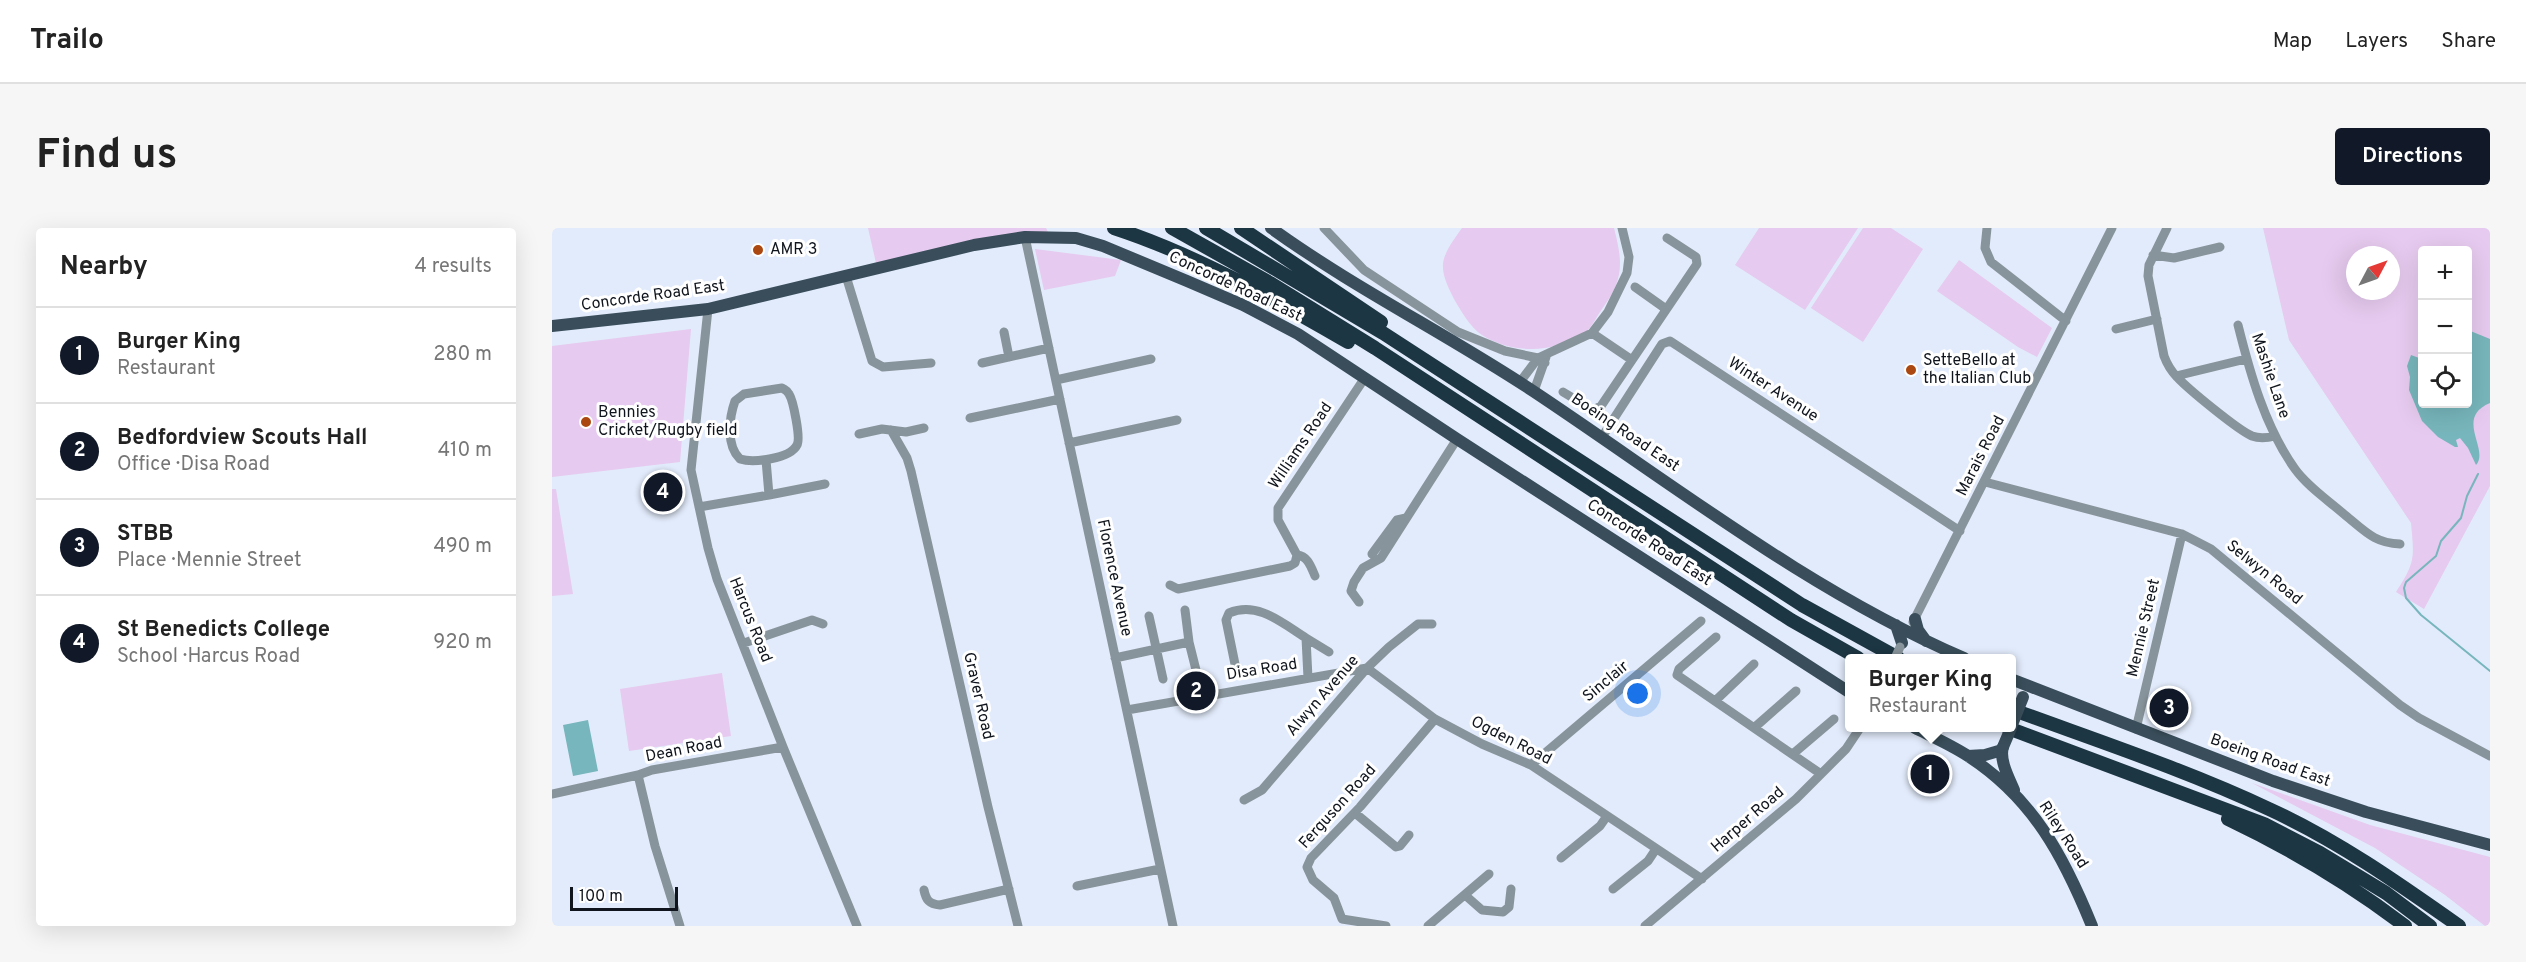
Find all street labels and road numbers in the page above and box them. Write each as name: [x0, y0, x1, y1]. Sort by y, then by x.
street label: Concorde Road East: [1165, 247, 1305, 327]
street label: Concorde Road East: [580, 276, 726, 316]
street label: Mashie Lane: [2246, 331, 2294, 421]
street label: Winter Avenue: [1724, 353, 1822, 427]
street label: Boeing Road East: [1567, 389, 1683, 477]
street label: Williams Road: [1265, 399, 1337, 493]
street label: Marais Road: [1952, 412, 2010, 500]
street label: Concorde Road East: [1583, 495, 1715, 591]
street label: Florence Avenue: [1092, 518, 1136, 638]
street label: Selwyn Road: [2222, 536, 2306, 610]
street label: Harcus Road: [724, 574, 776, 666]
street label: Mennie Street: [2123, 577, 2165, 679]
street label: Graver Road: [958, 650, 998, 742]
street label: Alwyn Avenue: [1282, 651, 1364, 741]
street label: Disa Road: [1225, 655, 1299, 685]
street label: Sinclair: [1579, 657, 1633, 707]
street label: Ogden Road: [1467, 712, 1555, 770]
street label: Boeing Road East: [2207, 730, 2333, 792]
street label: Dean Road: [644, 733, 724, 767]
street label: Ferguson Road: [1295, 761, 1381, 853]
street label: Harper Road: [1707, 783, 1789, 857]
street label: Riley Road: [2034, 797, 2092, 873]

